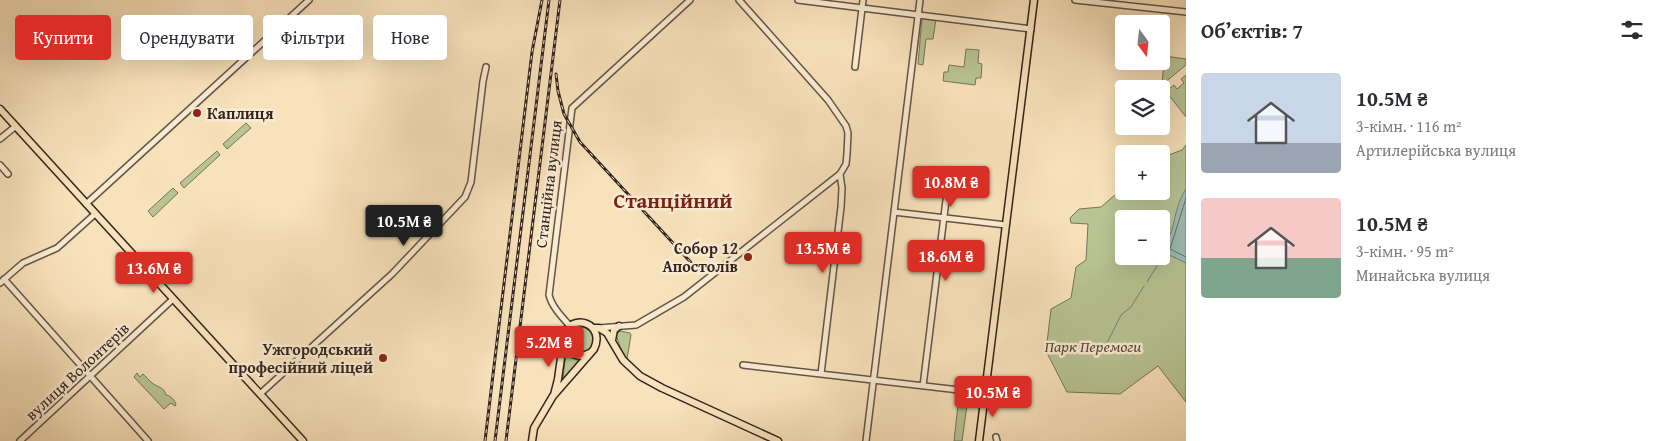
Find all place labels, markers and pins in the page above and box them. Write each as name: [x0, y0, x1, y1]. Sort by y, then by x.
place label: Каплиця: [207, 101, 274, 125]
marker: Каплиця: [191, 107, 203, 119]
pin: 10.8M ₴: [905, 166, 997, 208]
pin: 10.5M ₴: [358, 204, 450, 247]
pin: 13.5M ₴: [777, 232, 869, 274]
place label: Собор 12 Апостолів: [663, 236, 738, 278]
pin: 18.6M ₴: [900, 240, 992, 282]
marker: Собор 12 Апостолів: [742, 251, 754, 263]
pin: 13.6M ₴: [108, 252, 200, 294]
pin: 5.2M ₴: [508, 326, 590, 368]
place label: Ужгородський професійний ліцей: [229, 337, 373, 379]
marker: Ужгородський професійний ліцей: [377, 352, 389, 364]
pin: 10.5M ₴: [947, 376, 1039, 418]

